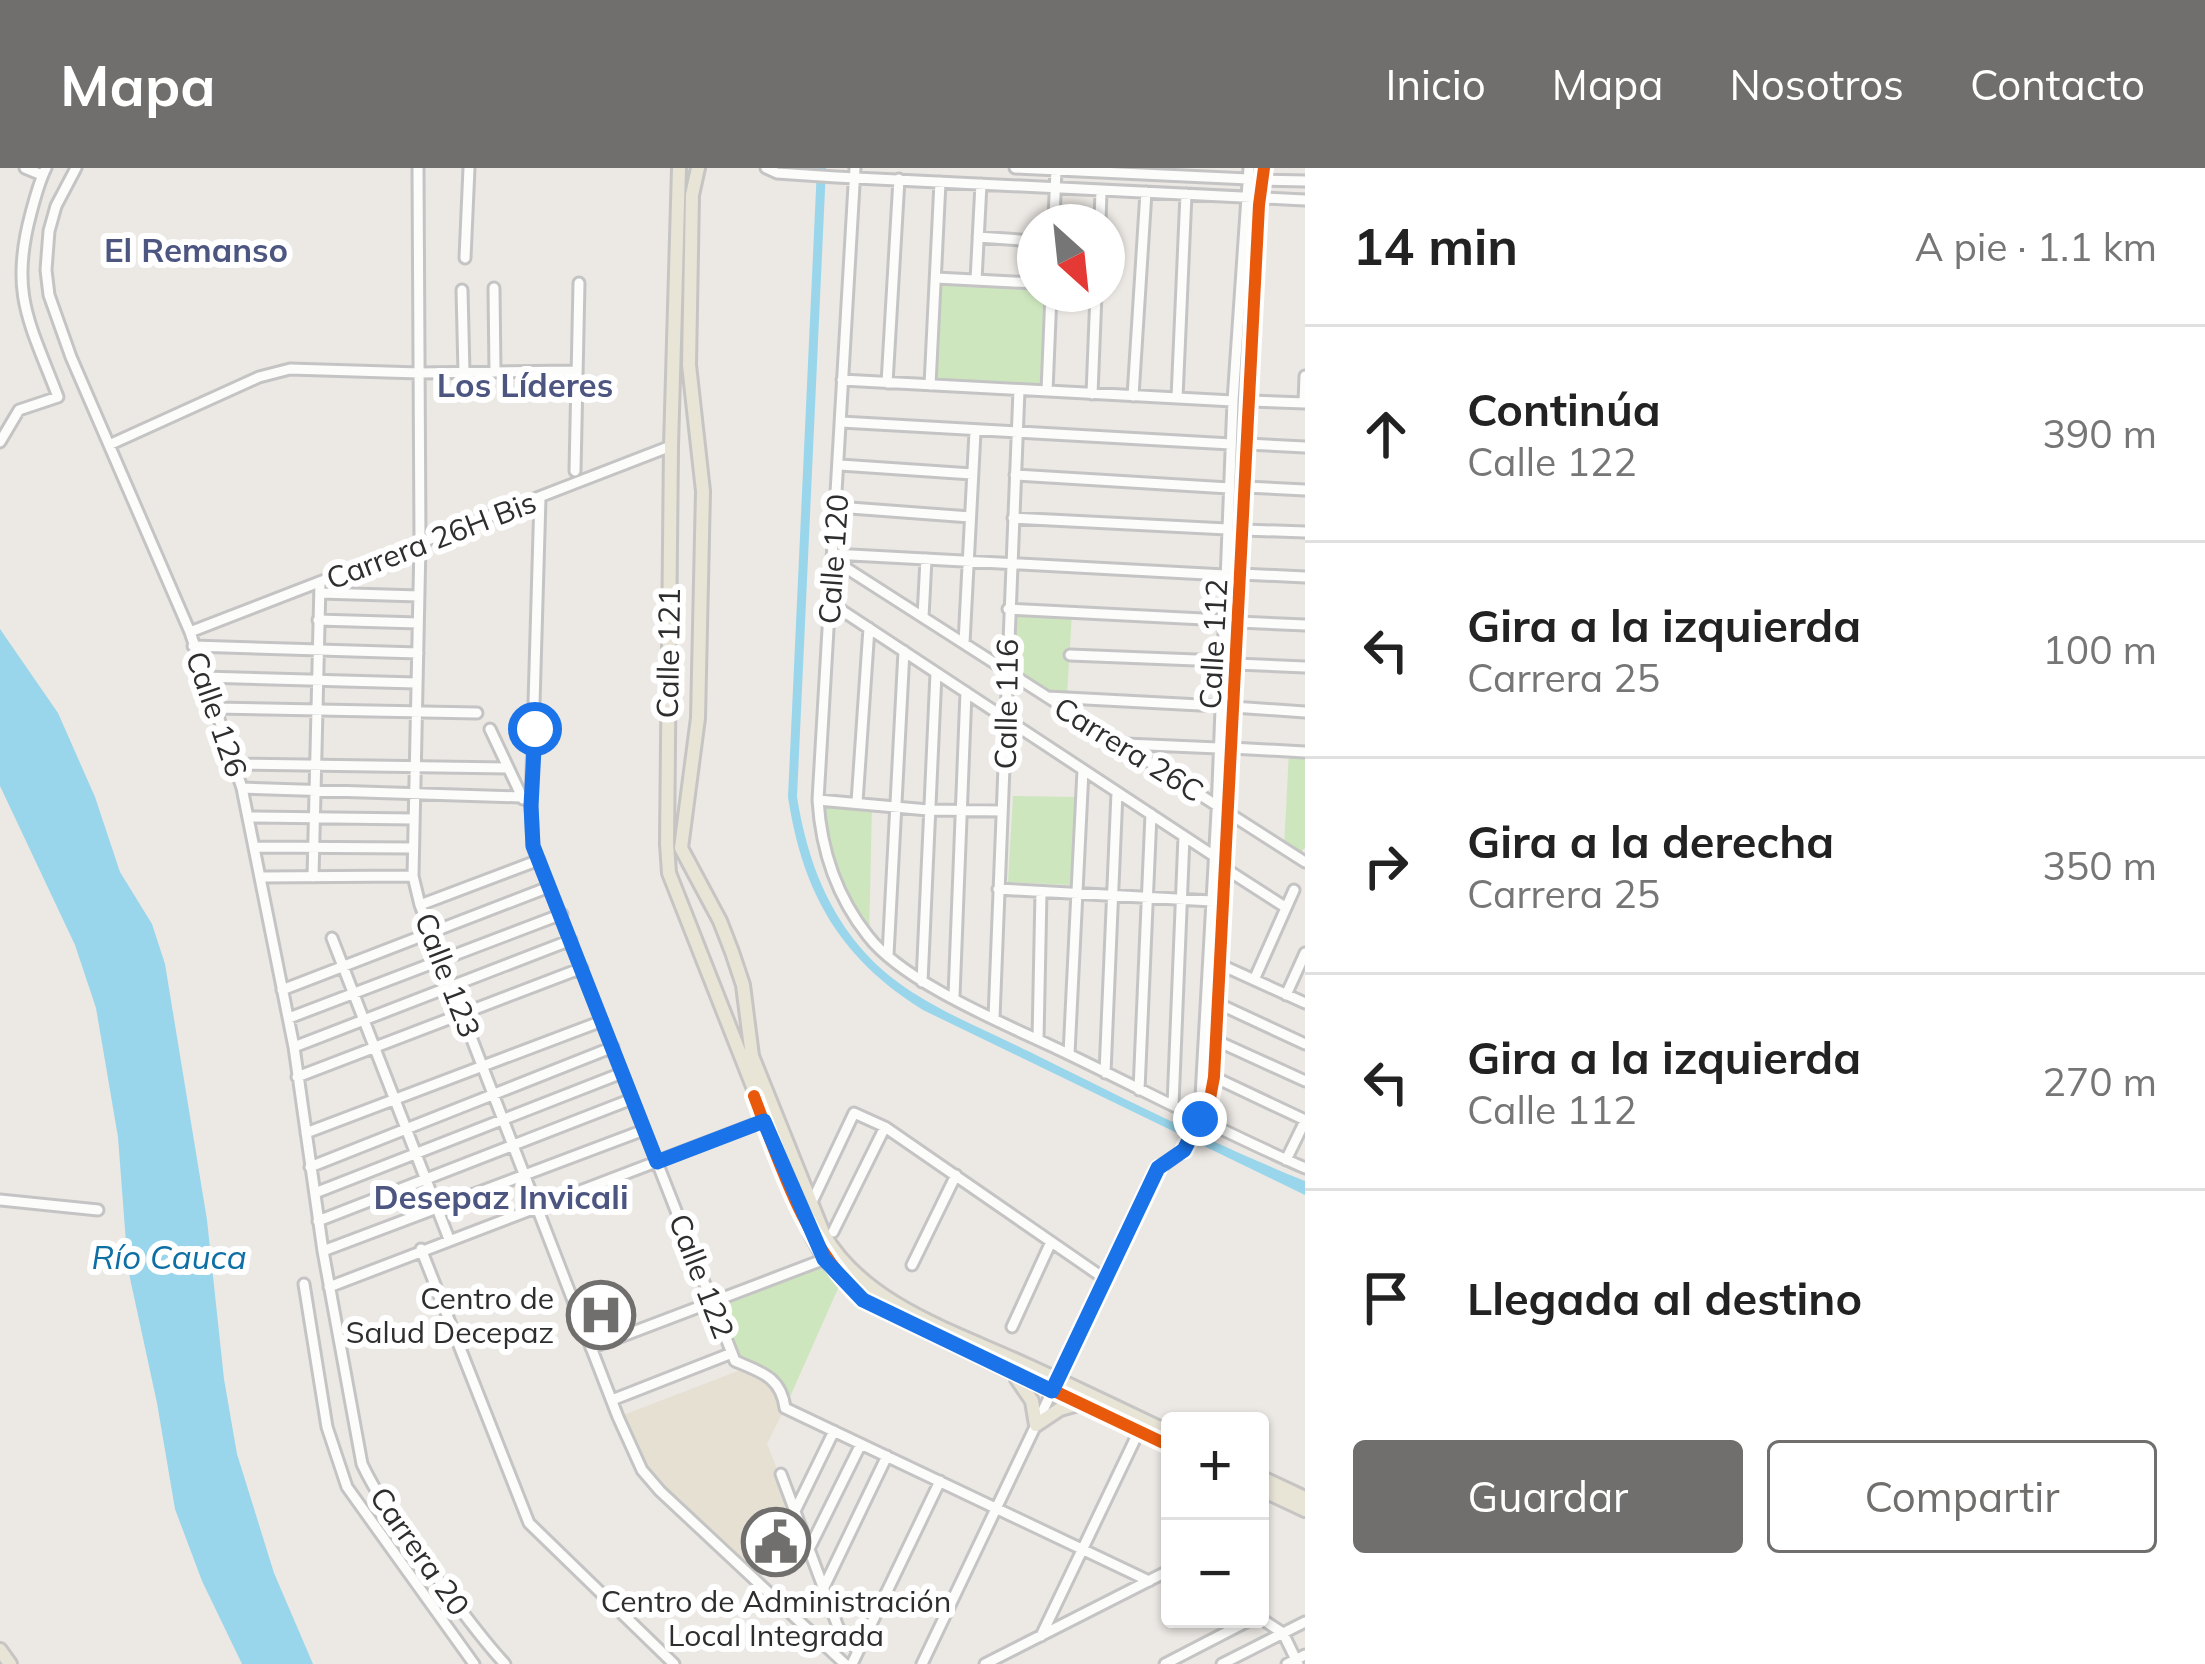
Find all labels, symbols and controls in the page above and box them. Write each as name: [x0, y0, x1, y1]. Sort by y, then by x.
text: Mapa: [60, 49, 216, 120]
text: Inicio: [1386, 58, 1486, 111]
text: Mapa: [1552, 58, 1664, 111]
text: Nosotros: [1730, 58, 1904, 111]
text: Contacto: [1970, 58, 2145, 111]
north arrow: [1017, 204, 1125, 312]
text: 14 min: [1353, 214, 1518, 278]
text: A pie · 1.1 km: [1915, 222, 2157, 271]
district label: El Remanso: [104, 229, 288, 270]
district label: Los Líderes: [437, 364, 613, 405]
text: Continúa: [1467, 381, 1661, 437]
icon: ahead: [1353, 401, 1419, 467]
text: 390 m: [2042, 409, 2157, 458]
text: Calle 122: [1467, 437, 1637, 486]
street label: Carrera 26H Bis: [321, 483, 541, 597]
street label: Calle 120: [809, 493, 857, 625]
street label: Calle 112: [1191, 578, 1235, 710]
street label: Calle 121: [648, 587, 688, 719]
text: Gira a la izquierda: [1467, 597, 1861, 653]
icon: left: [1353, 617, 1419, 683]
text: 100 m: [2042, 625, 2157, 674]
street label: Calle 116: [986, 638, 1026, 770]
street label: Calle 126: [178, 646, 256, 782]
text: Carrera 25: [1467, 653, 1660, 702]
street label: Carrera 26C: [1047, 688, 1211, 810]
route start: [508, 702, 562, 756]
text: Gira a la derecha: [1467, 813, 1834, 869]
icon: right: [1353, 833, 1419, 899]
text: 350 m: [2042, 841, 2157, 890]
text: Carrera 25: [1467, 869, 1660, 918]
street label: Calle 123: [407, 907, 489, 1043]
text: Gira a la izquierda: [1467, 1029, 1861, 1085]
icon: left: [1353, 1049, 1419, 1115]
text: 270 m: [2042, 1057, 2157, 1106]
text: Calle 112: [1467, 1085, 1637, 1134]
route end: [1173, 1092, 1227, 1146]
district label: Desepaz Invicali: [373, 1176, 629, 1217]
street label: Calle 122: [661, 1208, 743, 1344]
water label: Río Cauca: [91, 1236, 247, 1277]
icon: arrive: [1353, 1265, 1419, 1331]
text: Llegada al destino: [1467, 1270, 1862, 1326]
place label: Centro de Salud Decepaz: [346, 1279, 554, 1351]
hospital icon: Centro de Salud Decepaz: [566, 1280, 636, 1350]
map controls: [1161, 1412, 1269, 1628]
button: +: [1161, 1412, 1269, 1520]
button: Guardar: [1353, 1440, 1743, 1553]
button: Compartir: [1767, 1440, 2157, 1553]
street label: Carrera 20: [362, 1479, 478, 1623]
public building icon: Centro de Administración Local Integrada: [741, 1507, 811, 1577]
button: −: [1161, 1520, 1269, 1628]
place label: Centro de Administración Local Integrada: [601, 1582, 951, 1654]

